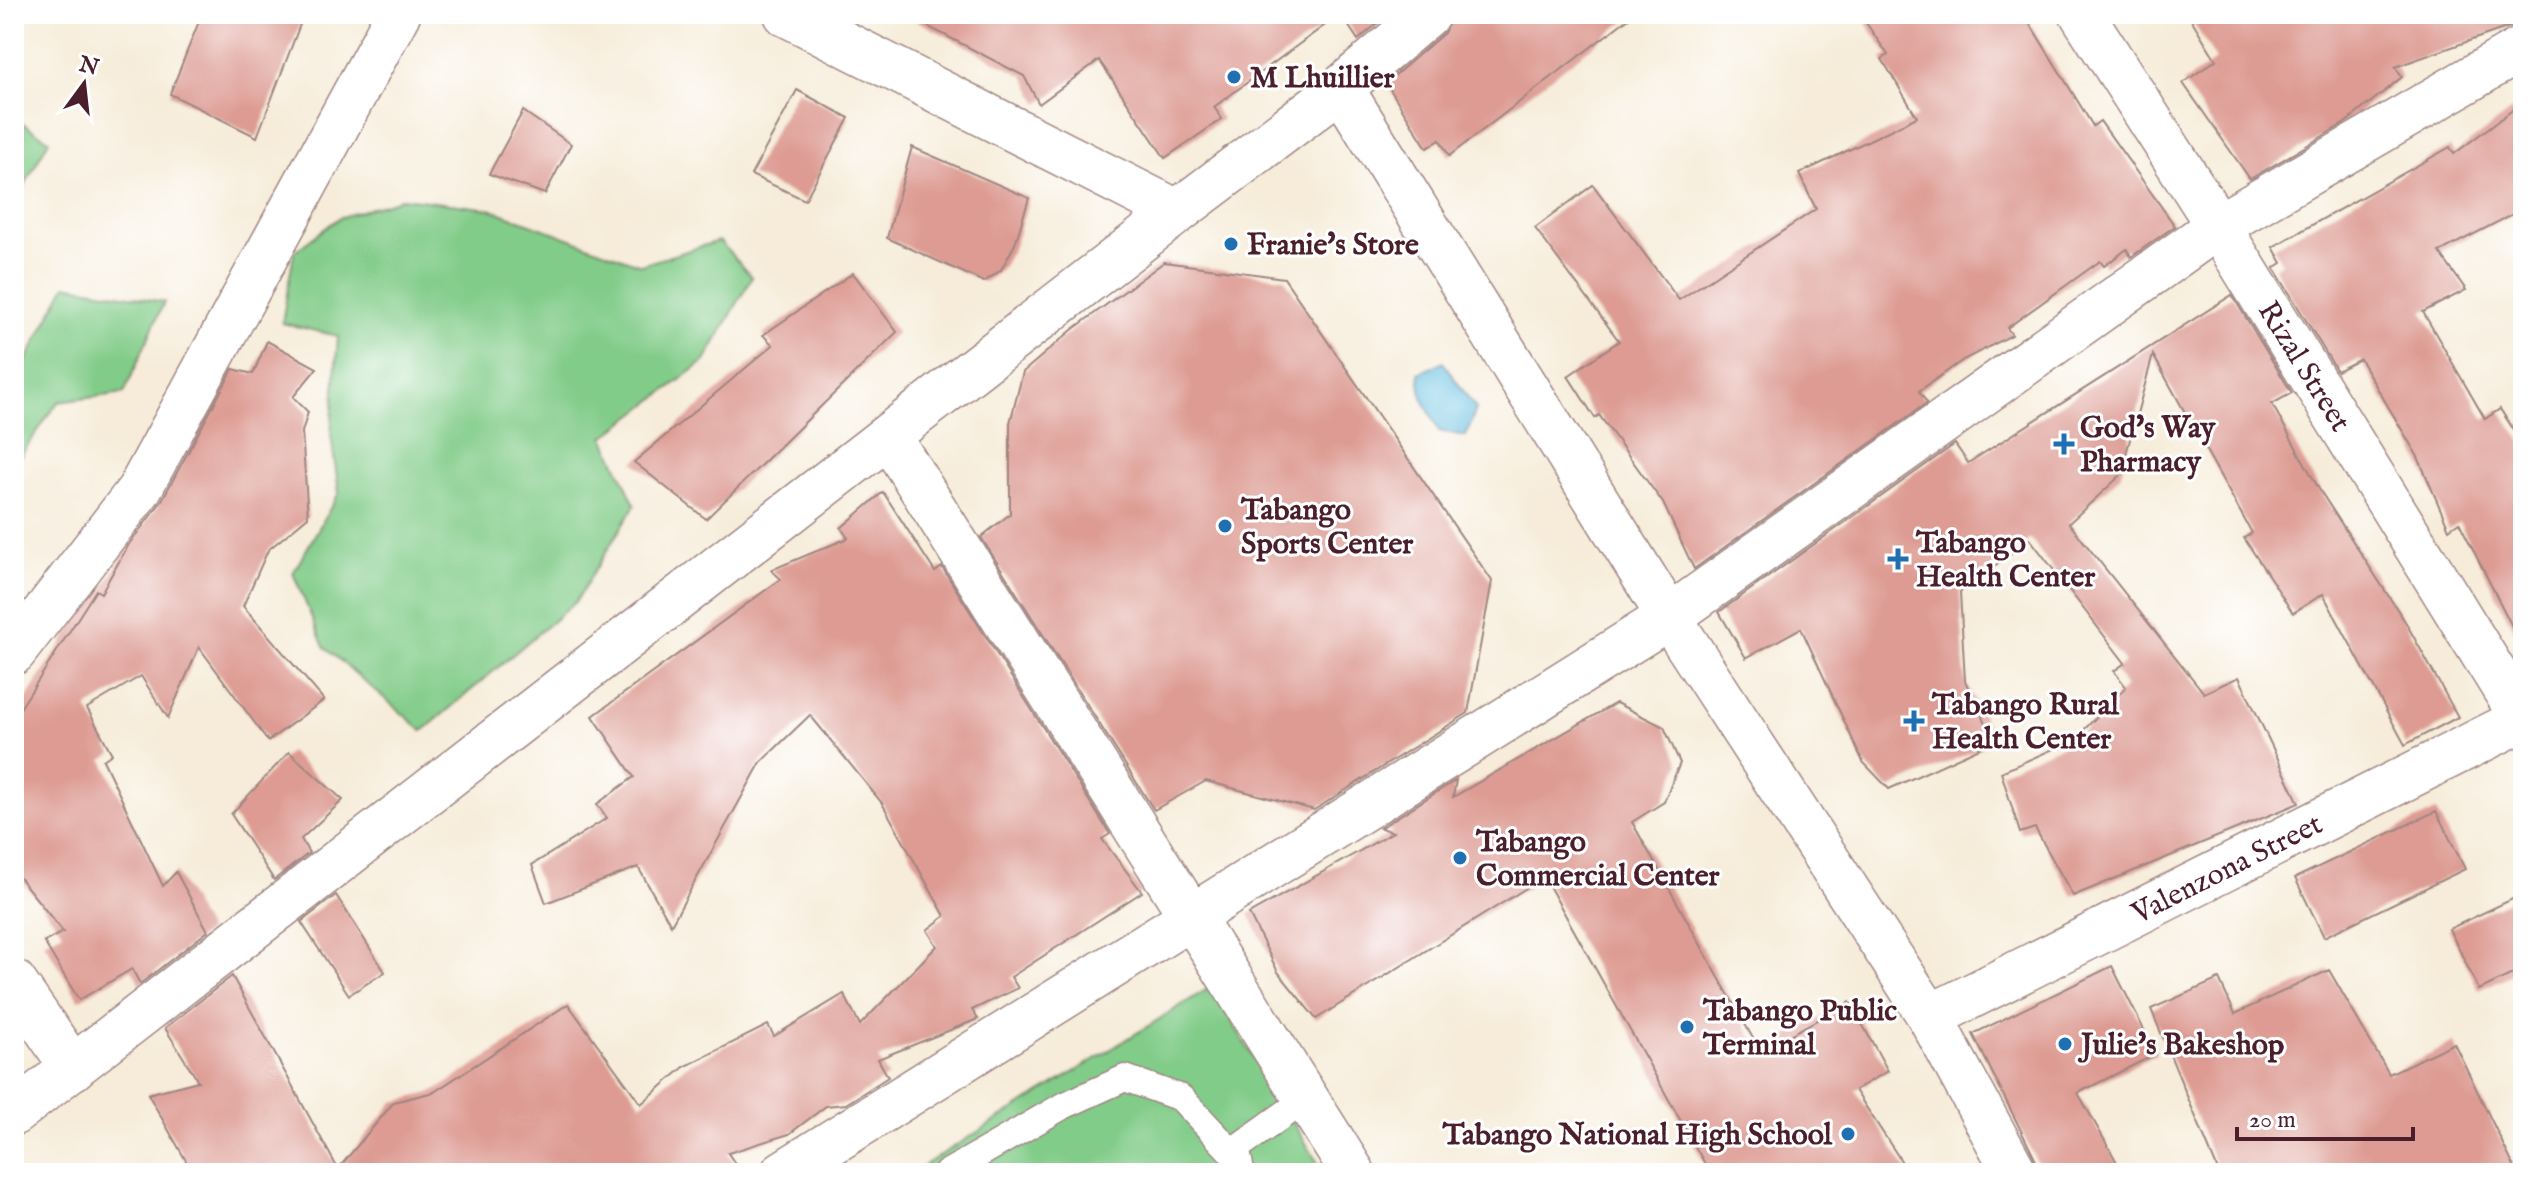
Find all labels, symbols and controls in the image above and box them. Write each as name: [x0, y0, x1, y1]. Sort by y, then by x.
north arrow: [44, 44, 124, 124]
text: N: [75, 50, 101, 83]
place label: M Lhuillier: [1250, 60, 1396, 98]
marker: M Lhuillier: [1225, 68, 1243, 86]
place label: Franie's Store: [1247, 227, 1419, 265]
marker: Franie's Store: [1222, 235, 1240, 253]
street label: Rizal Street: [2248, 295, 2358, 439]
place label: God's Way Pharmacy: [2080, 410, 2217, 482]
marker: God's Way Pharmacy: [2055, 435, 2073, 453]
place label: Tabango Sports Center: [1240, 492, 1414, 564]
marker: Tabango Sports Center: [1216, 517, 1234, 535]
place label: Tabango Health Center: [1915, 525, 2096, 597]
marker: Tabango Health Center: [1887, 548, 1909, 570]
place label: Tabango Rural Health Center: [1931, 687, 2120, 759]
marker: Tabango Rural Health Center: [1903, 710, 1925, 732]
street label: Valenzona Street: [2125, 806, 2329, 934]
place label: Tabango Commercial Center: [1475, 824, 1720, 896]
marker: Tabango Commercial Center: [1451, 849, 1469, 867]
place label: Tabango Public Terminal: [1702, 993, 1897, 1065]
marker: Tabango Public Terminal: [1678, 1018, 1696, 1036]
place label: Julie's Bakeshop: [2077, 1027, 2284, 1065]
marker: Julie's Bakeshop: [2056, 1035, 2074, 1053]
scale bar: [2237, 1091, 2413, 1141]
text: 20 m: [2249, 1105, 2296, 1136]
place label: Tabango National High School: [1441, 1117, 1833, 1155]
marker: Tabango National High School: [1839, 1125, 1857, 1143]

